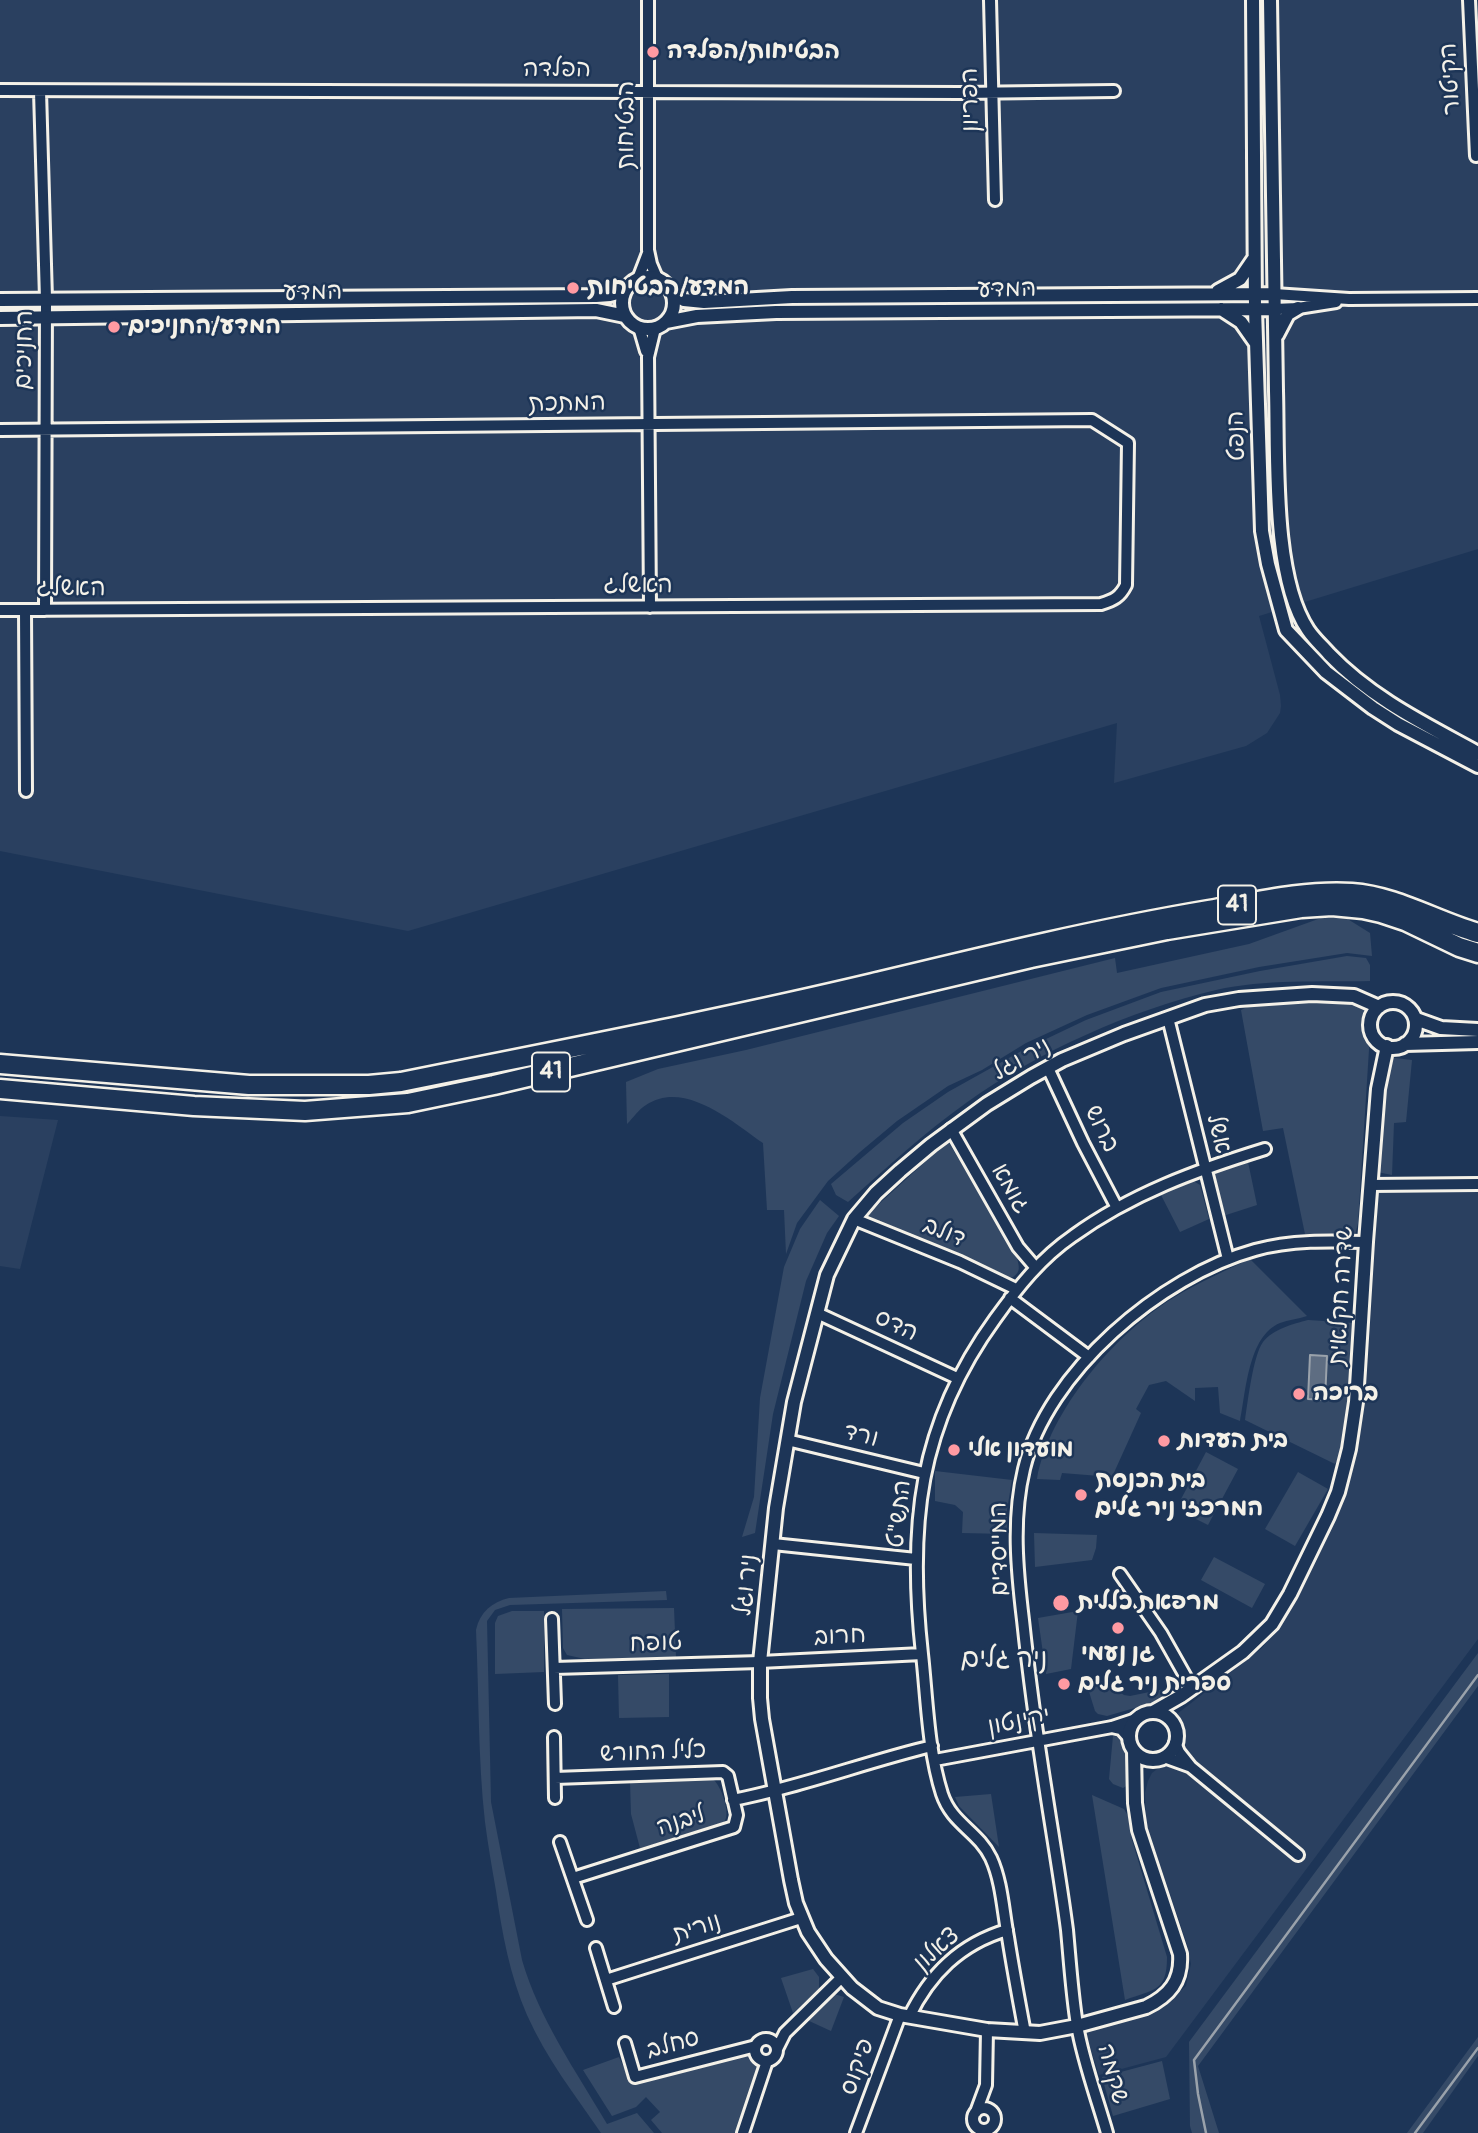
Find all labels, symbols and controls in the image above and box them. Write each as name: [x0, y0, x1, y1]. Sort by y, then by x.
place label: הבטיחות/הפלדה: [667, 38, 840, 66]
street label: הקיטור: [1435, 42, 1467, 116]
marker: הבטיחות/הפלדה: [645, 44, 661, 60]
street label: הפלדה: [523, 56, 591, 84]
street label: הפריון: [956, 67, 986, 133]
street label: הבטיחות: [613, 81, 641, 169]
place label: המדע/הבטיחות: [587, 274, 749, 302]
street label: המדע: [977, 275, 1037, 305]
street label: המדע: [283, 278, 343, 308]
marker: המדע/הבטיחות: [565, 280, 581, 296]
street label: החניכים: [10, 310, 40, 390]
place label: המדע/החניכים: [128, 313, 281, 341]
marker: המדע/החניכים: [106, 319, 122, 335]
street label: המתכת: [528, 389, 606, 419]
street label: הנפט: [1222, 410, 1252, 462]
street label: האשלג: [603, 572, 673, 600]
street label: האשלג: [36, 575, 106, 603]
road number: 41: [1218, 885, 1256, 924]
street label: ניר וגל: [988, 1032, 1056, 1088]
road number: 41: [532, 1052, 570, 1092]
street label: ברוש: [1077, 1101, 1125, 1157]
street label: אשל: [1199, 1111, 1237, 1157]
street label: גומא: [984, 1159, 1036, 1219]
street label: דולב: [919, 1212, 969, 1254]
street label: שדרה חקלאית: [1324, 1225, 1360, 1367]
street label: הדס: [870, 1304, 922, 1348]
place label: בריכה: [1313, 1380, 1379, 1408]
marker: בריכה: [1291, 1386, 1307, 1402]
street label: ורד: [841, 1418, 881, 1454]
place label: בית העדות: [1178, 1427, 1288, 1455]
marker: בית העדות: [1156, 1433, 1172, 1449]
place label: מועדון אלי: [968, 1436, 1074, 1464]
marker: מועדון אלי: [946, 1442, 962, 1458]
place label: בית הכנסת המרכזי ניר גלים: [1095, 1467, 1263, 1523]
street label: התש"ט: [882, 1479, 918, 1549]
marker: בית הכנסת המרכזי ניר גלים: [1073, 1487, 1089, 1503]
street label: המייסדים: [985, 1502, 1015, 1596]
street label: ניר וגל: [729, 1553, 765, 1617]
place label: מרפאת כללית: [1077, 1589, 1219, 1617]
marker: מרפאת כללית: [1051, 1593, 1071, 1613]
marker: גן נעמי: [1110, 1620, 1126, 1636]
street label: חרוב: [813, 1621, 867, 1653]
street label: טופח: [629, 1629, 683, 1659]
place label: גן נעמי: [1081, 1640, 1155, 1668]
district label: ניר גלים: [960, 1643, 1048, 1677]
place label: ספרית ניר גלים: [1078, 1670, 1231, 1698]
marker: ספרית ניר גלים: [1056, 1676, 1072, 1692]
street label: יקינטון: [985, 1702, 1053, 1742]
street label: כליל החורש: [599, 1737, 707, 1769]
street label: ליבנה: [653, 1801, 709, 1843]
street label: נורית: [669, 1908, 725, 1950]
street label: צאלון: [908, 1922, 966, 1978]
street label: סחלב: [643, 2024, 703, 2066]
street label: פיקוס: [834, 2035, 882, 2099]
street label: שקמה: [1090, 2041, 1134, 2107]

